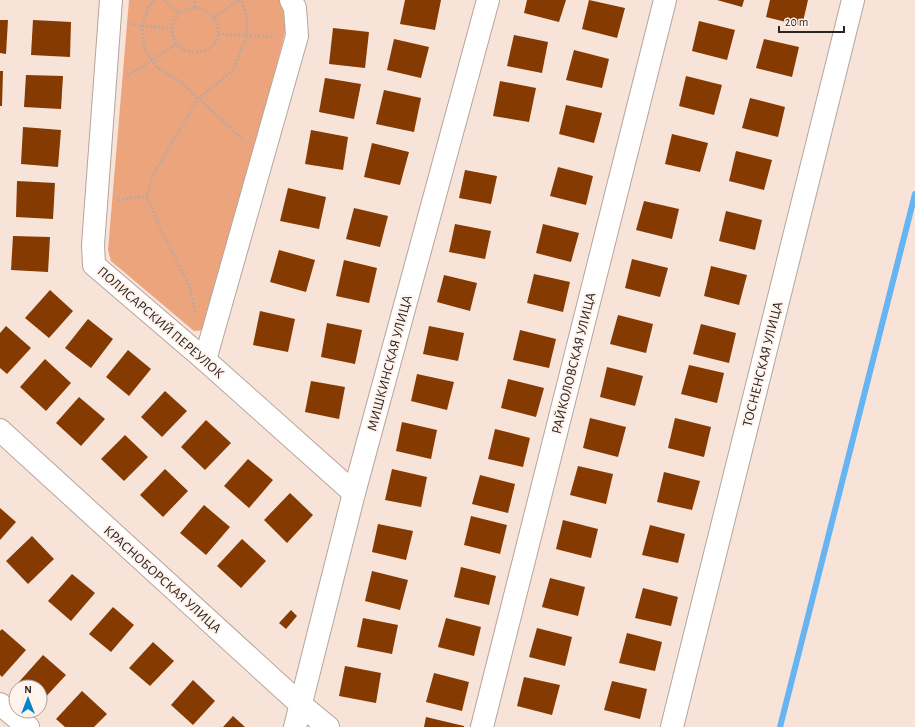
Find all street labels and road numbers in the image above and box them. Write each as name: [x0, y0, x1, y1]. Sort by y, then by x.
street label: ПОЛИСАРСКИЙ ПЕРЕУЛОК: [94, 263, 227, 381]
street label: РАЙКОЛОВСКАЯ УЛИЦА: [549, 291, 598, 435]
street label: МИШКИНСКАЯ УЛИЦА: [365, 294, 415, 433]
street label: ТОСНЕНСКАЯ УЛИЦА: [741, 300, 785, 428]
street label: КРАСНОБОРСКАЯ УЛИЦА: [101, 523, 224, 636]

